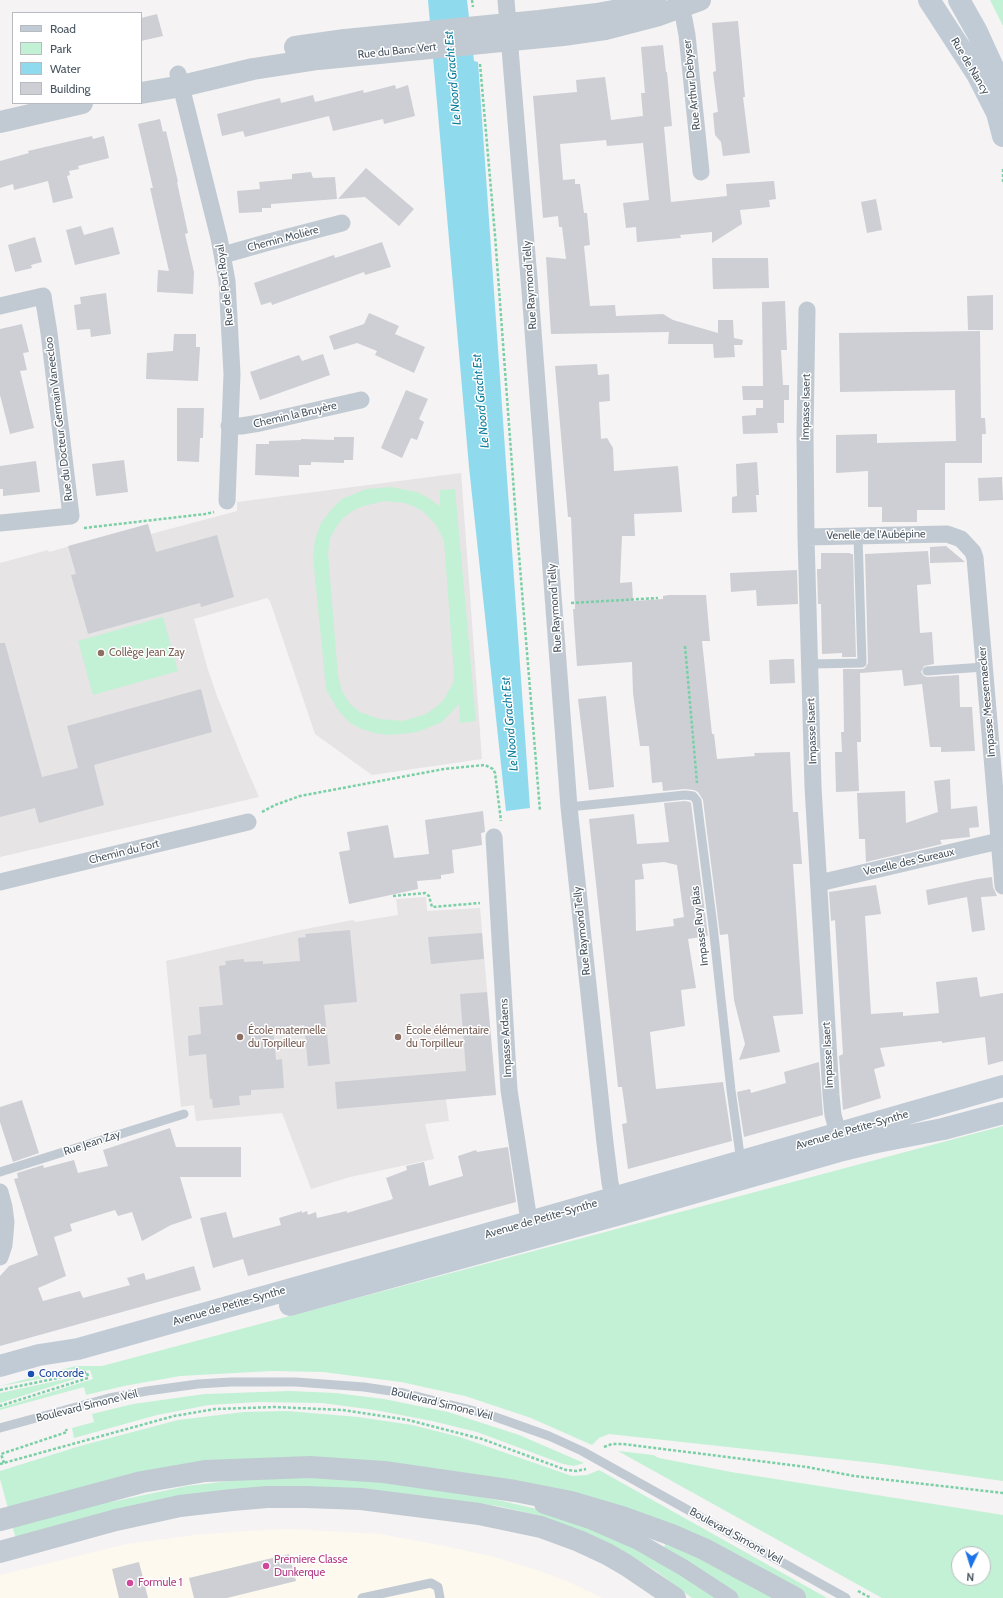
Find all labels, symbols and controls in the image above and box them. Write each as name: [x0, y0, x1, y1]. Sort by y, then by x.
legend: [12, 12, 142, 104]
text: Road: [50, 21, 76, 36]
water label: Le Noord Gracht Est: [442, 30, 464, 126]
street label: Rue de Nancy: [948, 35, 992, 97]
street label: Rue Arthur Debyser: [681, 39, 703, 131]
street label: Rue du Banc Vert: [357, 40, 437, 62]
text: Park: [50, 41, 72, 56]
text: Water: [50, 61, 80, 76]
text: Building: [50, 81, 91, 96]
street label: Chemin Molière: [246, 223, 320, 255]
street label: Rue Raymond Telly: [520, 240, 540, 330]
street label: Rue de Port Royal: [213, 243, 237, 327]
street label: Rue du Docteur Germain Vaneecloo: [42, 336, 76, 502]
water label: Le Noord Gracht Est: [470, 353, 492, 449]
street label: Impasse Isaert: [799, 374, 813, 440]
street label: Chemin la Bruyère: [252, 399, 338, 431]
street label: Venelle de l'Aubépine: [826, 528, 926, 542]
street label: Rue Raymond Telly: [545, 563, 565, 653]
place label: Collège Jean Zay: [109, 646, 185, 660]
street label: Impasse Meesemaecker: [976, 646, 998, 758]
marker: Collège Jean Zay: [96, 648, 106, 658]
water label: Le Noord Gracht Est: [499, 676, 521, 772]
street label: Impasse Isaert: [804, 698, 820, 764]
street label: Chemin du Fort: [88, 837, 160, 867]
street label: Venelle des Sureaux: [862, 845, 956, 879]
street label: Impasse Ruy Blas: [689, 885, 711, 967]
street label: Rue Raymond Telly: [571, 886, 593, 976]
street label: Impasse Ardaens: [497, 998, 515, 1078]
street label: Impasse Isaert: [820, 1022, 836, 1088]
place label: École maternelle du Torpilleur: [248, 1024, 326, 1050]
place label: École élémentaire du Torpilleur: [406, 1024, 489, 1050]
marker: École maternelle du Torpilleur: [235, 1032, 245, 1042]
marker: École élémentaire du Torpilleur: [393, 1032, 403, 1042]
street label: Avenue de Petite-Synthe: [794, 1108, 910, 1152]
street label: Rue Jean Zay: [62, 1128, 122, 1158]
street label: Avenue de Petite-Synthe: [483, 1197, 599, 1241]
street label: Avenue de Petite-Synthe: [171, 1284, 287, 1328]
place label: Concorde: [39, 1367, 84, 1381]
marker: Concorde: [26, 1369, 36, 1379]
street label: Boulevard Simone Veil: [390, 1385, 494, 1423]
street label: Boulevard Simone Veil: [35, 1387, 139, 1425]
street label: Boulevard Simone Veil: [687, 1505, 785, 1567]
north arrow: [951, 1546, 991, 1586]
place label: Premiere Classe Dunkerque: [274, 1553, 348, 1579]
marker: Premiere Classe Dunkerque: [261, 1561, 271, 1571]
text: N: [966, 1570, 975, 1584]
place label: Formule 1: [138, 1576, 182, 1590]
marker: Formule 1: [125, 1578, 135, 1588]

